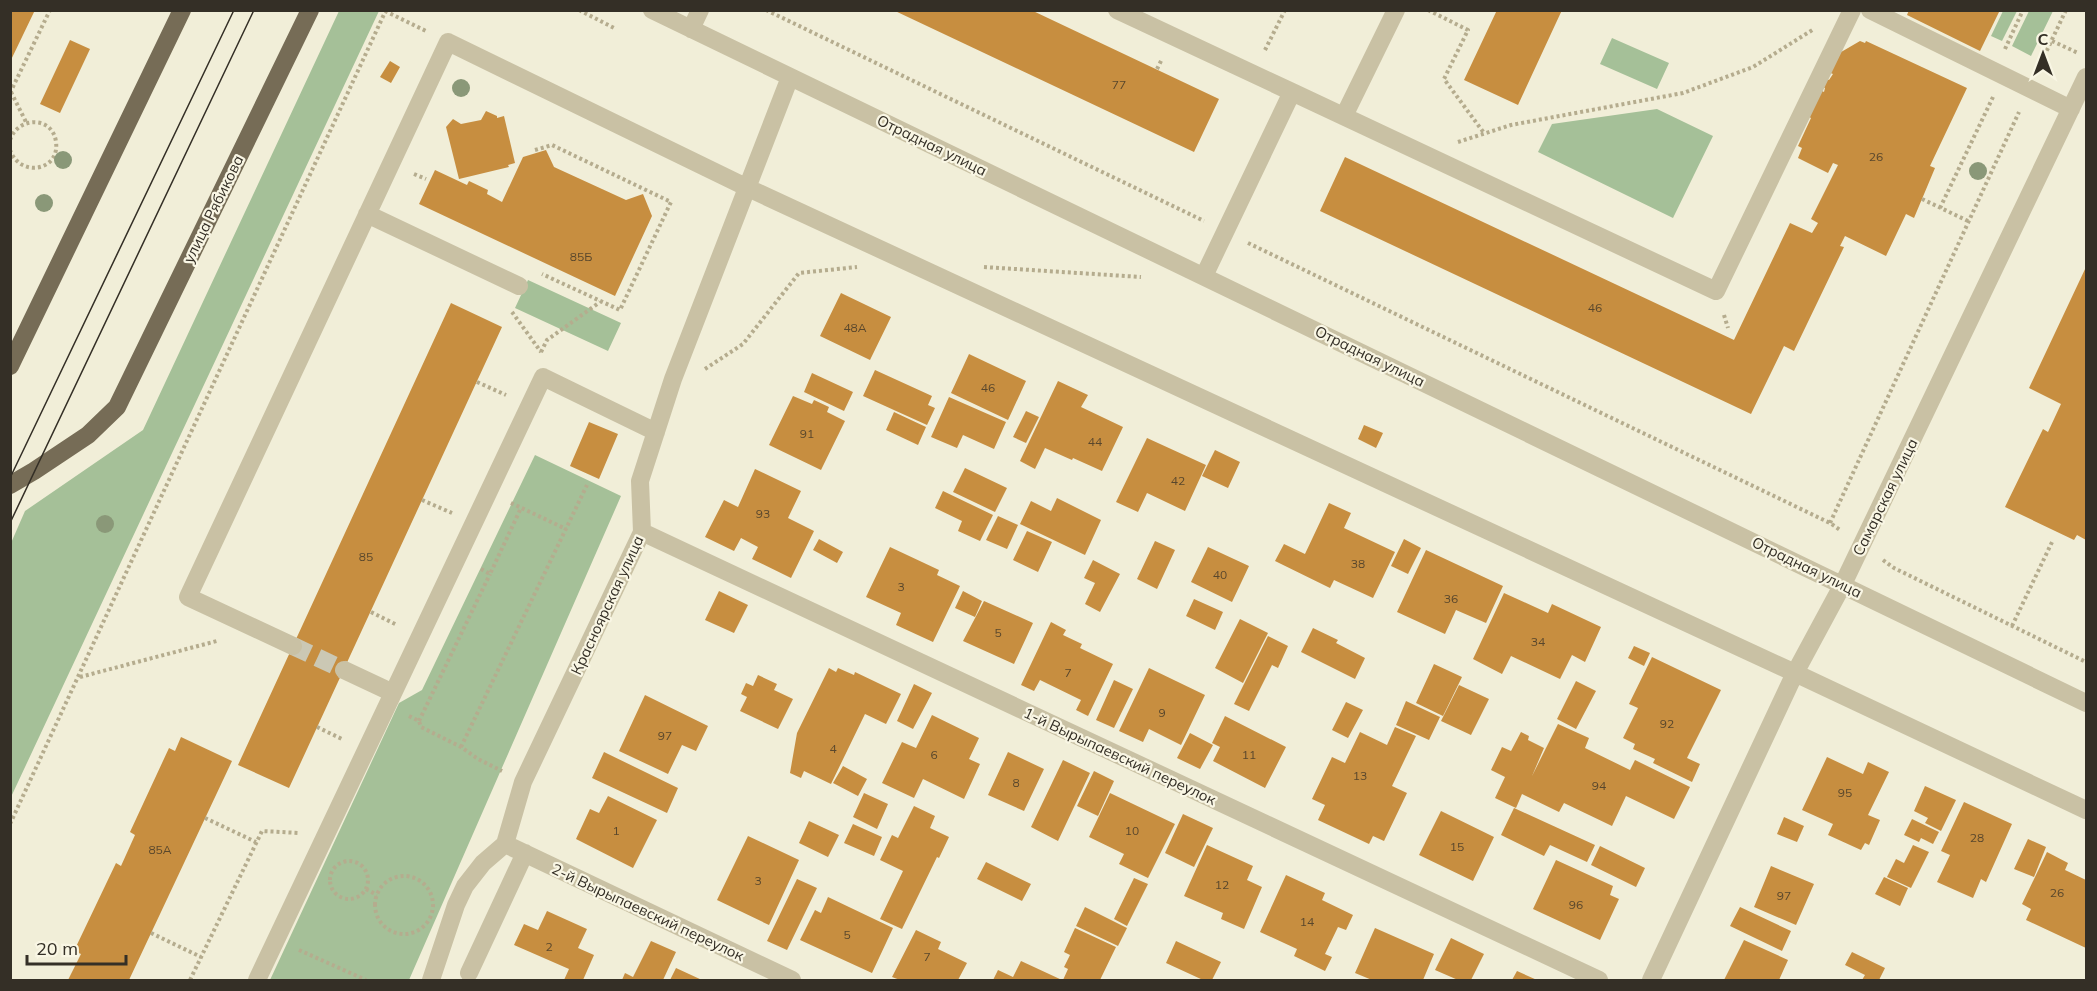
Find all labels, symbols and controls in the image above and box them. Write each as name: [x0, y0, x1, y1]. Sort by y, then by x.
north arrow: [2013, 24, 2073, 84]
text: С: [2038, 29, 2049, 49]
house number: 77: [1112, 77, 1126, 92]
street label: Отрадная улица: [874, 110, 990, 180]
house number: 26: [1869, 149, 1883, 164]
street label: улица Рябикова: [179, 152, 247, 266]
house number: 85Б: [570, 249, 592, 264]
house number: 46: [1588, 300, 1602, 315]
house number: 48А: [843, 320, 867, 335]
street label: Отрадная улица: [1312, 321, 1428, 391]
house number: 46: [981, 380, 995, 395]
house number: 91: [800, 426, 814, 441]
house number: 44: [1088, 434, 1102, 449]
street label: Самарская улица: [1848, 435, 1922, 559]
house number: 42: [1171, 473, 1185, 488]
house number: 93: [756, 506, 770, 521]
street label: Красноярская улица: [566, 532, 648, 678]
street label: Отрадная улица: [1749, 532, 1865, 602]
house number: 85: [359, 549, 373, 564]
house number: 38: [1351, 556, 1365, 571]
house number: 40: [1213, 567, 1227, 582]
house number: 3: [897, 579, 905, 594]
house number: 36: [1444, 591, 1458, 606]
house number: 5: [994, 625, 1002, 640]
house number: 34: [1531, 634, 1545, 649]
house number: 7: [1064, 665, 1072, 680]
street label: 1-й Вырыпаевский переулок: [1021, 703, 1220, 809]
house number: 9: [1158, 705, 1166, 720]
house number: 92: [1660, 716, 1674, 731]
house number: 97: [658, 728, 672, 743]
house number: 4: [829, 741, 837, 756]
house number: 6: [930, 747, 938, 762]
house number: 11: [1242, 747, 1256, 762]
house number: 13: [1353, 768, 1367, 783]
house number: 8: [1012, 775, 1020, 790]
house number: 94: [1592, 778, 1606, 793]
house number: 95: [1838, 785, 1852, 800]
house number: 1: [612, 823, 620, 838]
house number: 10: [1125, 823, 1139, 838]
house number: 28: [1970, 830, 1984, 845]
house number: 15: [1450, 839, 1464, 854]
house number: 85А: [148, 842, 172, 857]
street label: 2-й Вырыпаевский переулок: [549, 859, 747, 965]
house number: 3: [754, 873, 762, 888]
house number: 12: [1215, 877, 1229, 892]
house number: 26: [2050, 885, 2064, 900]
house number: 97: [1777, 888, 1791, 903]
house number: 96: [1569, 897, 1583, 912]
house number: 14: [1300, 914, 1314, 929]
house number: 5: [843, 927, 851, 942]
scale bar: [27, 928, 126, 966]
text: 20 m: [36, 937, 78, 960]
house number: 2: [545, 939, 553, 953]
house number: 7: [923, 949, 931, 964]

